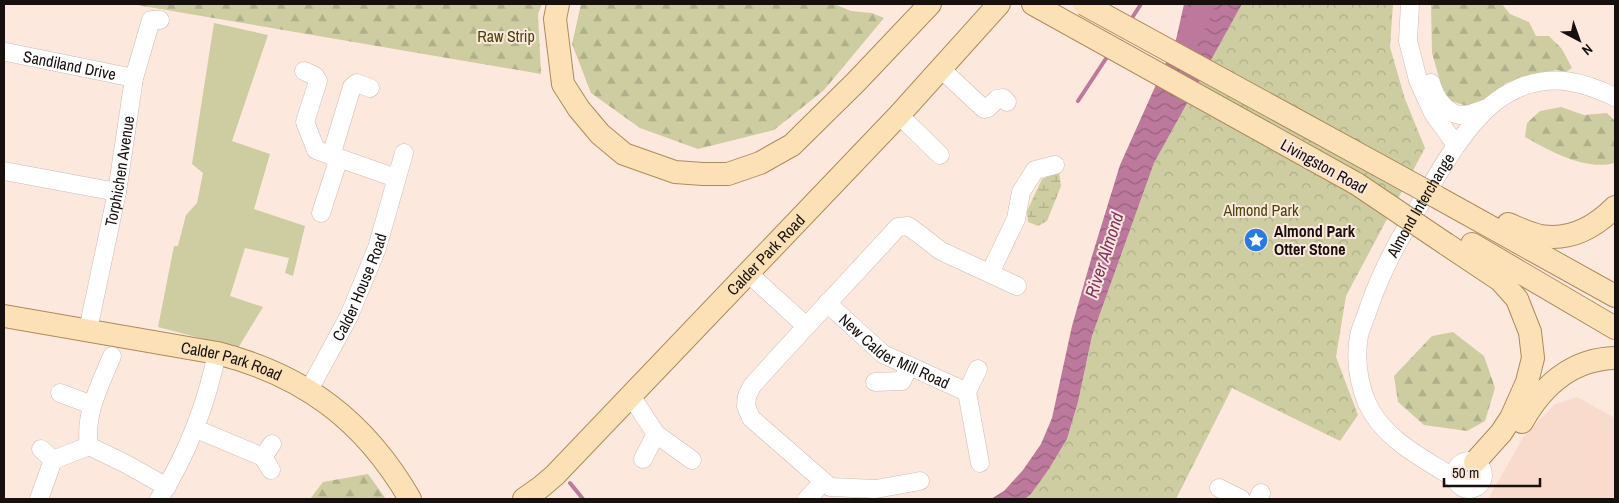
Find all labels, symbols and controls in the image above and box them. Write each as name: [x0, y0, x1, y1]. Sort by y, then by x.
north arrow: [1554, 15, 1604, 65]
park label: Raw Strip: [477, 25, 535, 47]
text: N: [1578, 40, 1597, 59]
street label: Sandiland Drive: [21, 45, 118, 85]
street label: Torphichen Avenue: [99, 114, 139, 229]
street label: Livingston Road: [1277, 133, 1371, 199]
street label: Almond Interchange: [1381, 149, 1459, 262]
park label: Almond Park: [1222, 199, 1299, 221]
water label: River Almond: [1078, 208, 1130, 301]
street label: Calder Park Road: [722, 209, 810, 300]
place label: Almond Park Otter Stone: [1274, 220, 1356, 260]
place icon: Almond Park Otter Stone: [1243, 227, 1269, 253]
street label: Calder House Road: [327, 231, 392, 345]
street label: New Calder Mill Road: [834, 308, 953, 394]
street label: Calder Park Road: [179, 336, 286, 386]
scale bar: [1444, 456, 1540, 488]
text: 50 m: [1452, 462, 1479, 483]

